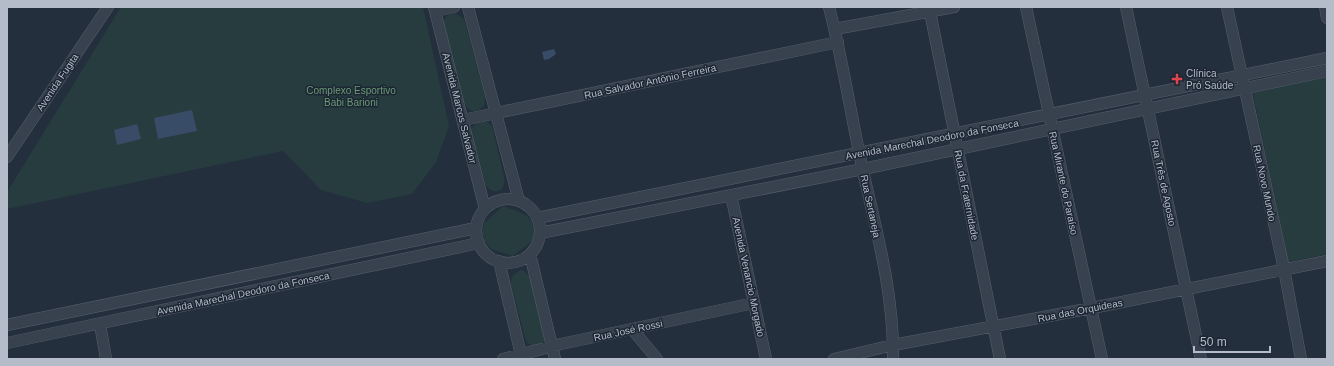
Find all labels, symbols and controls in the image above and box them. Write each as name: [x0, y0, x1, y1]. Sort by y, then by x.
street label: Avenida Fugita: [34, 51, 81, 113]
street label: Avenida Marcos Salvador: [440, 52, 479, 165]
street label: Rua Salvador Antônio Ferreira: [583, 62, 717, 101]
place label: Clínica Pró Saúde: [1186, 68, 1234, 91]
marker: Clínica Pró Saúde: [1171, 73, 1183, 85]
park label: Complexo Esportivo Babi Barioni: [306, 85, 396, 108]
street label: Avenida Marechal Deodoro da Fonseca: [845, 117, 1020, 162]
street label: Rua Mirante do Paraíso: [1047, 130, 1080, 236]
street label: Rua Três de Agosto: [1149, 139, 1178, 228]
street label: Rua Novo Mundo: [1251, 144, 1278, 223]
street label: Rua da Fraternidade: [952, 149, 981, 242]
street label: Rua Sertaneja: [858, 174, 883, 239]
street label: Avenida Venancio Morgado: [730, 216, 767, 338]
street label: Avenida Marechal Deodoro da Fonseca: [156, 270, 331, 317]
street label: Rua das Orquideas: [1037, 297, 1123, 324]
street label: Rua José Rossi: [593, 318, 663, 343]
scale bar: [1194, 328, 1270, 354]
text: 50 m: [1200, 335, 1227, 349]

